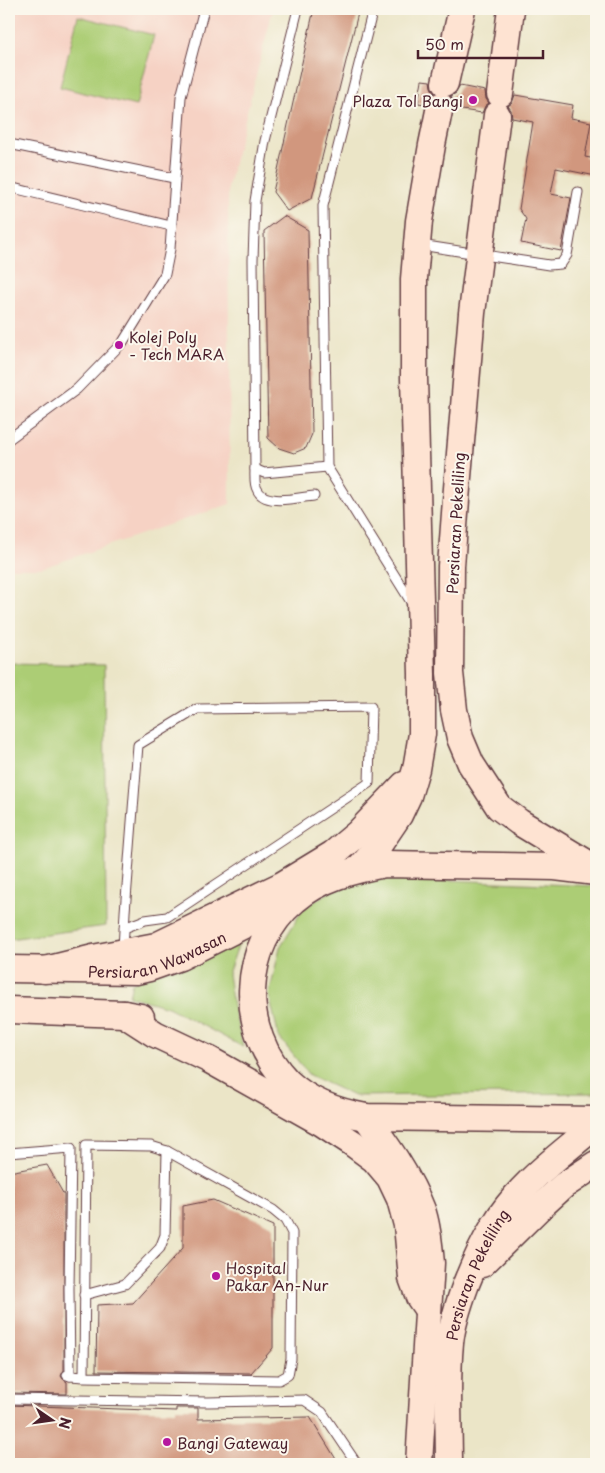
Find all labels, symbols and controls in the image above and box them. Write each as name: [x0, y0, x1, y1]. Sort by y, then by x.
scale bar: [418, 28, 542, 60]
text: 50 m: [425, 32, 464, 55]
place label: Plaza Tol Bangi: [353, 89, 463, 112]
marker: Plaza Tol Bangi: [467, 94, 479, 106]
place label: Kolej Poly - Tech MARA: [129, 325, 224, 365]
marker: Kolej Poly - Tech MARA: [113, 339, 125, 351]
street label: Persiaran Pekeliling: [440, 452, 470, 594]
street label: Persiaran Wawasan: [88, 924, 230, 983]
street label: Persiaran Pekeliling: [439, 1203, 514, 1342]
place label: Hospital Pakar An-Nur: [226, 1256, 328, 1296]
marker: Hospital Pakar An-Nur: [210, 1270, 222, 1282]
north arrow: [28, 1396, 78, 1446]
text: N: [54, 1415, 77, 1431]
place label: Bangi Gateway: [177, 1431, 288, 1454]
marker: Bangi Gateway: [161, 1436, 173, 1448]

